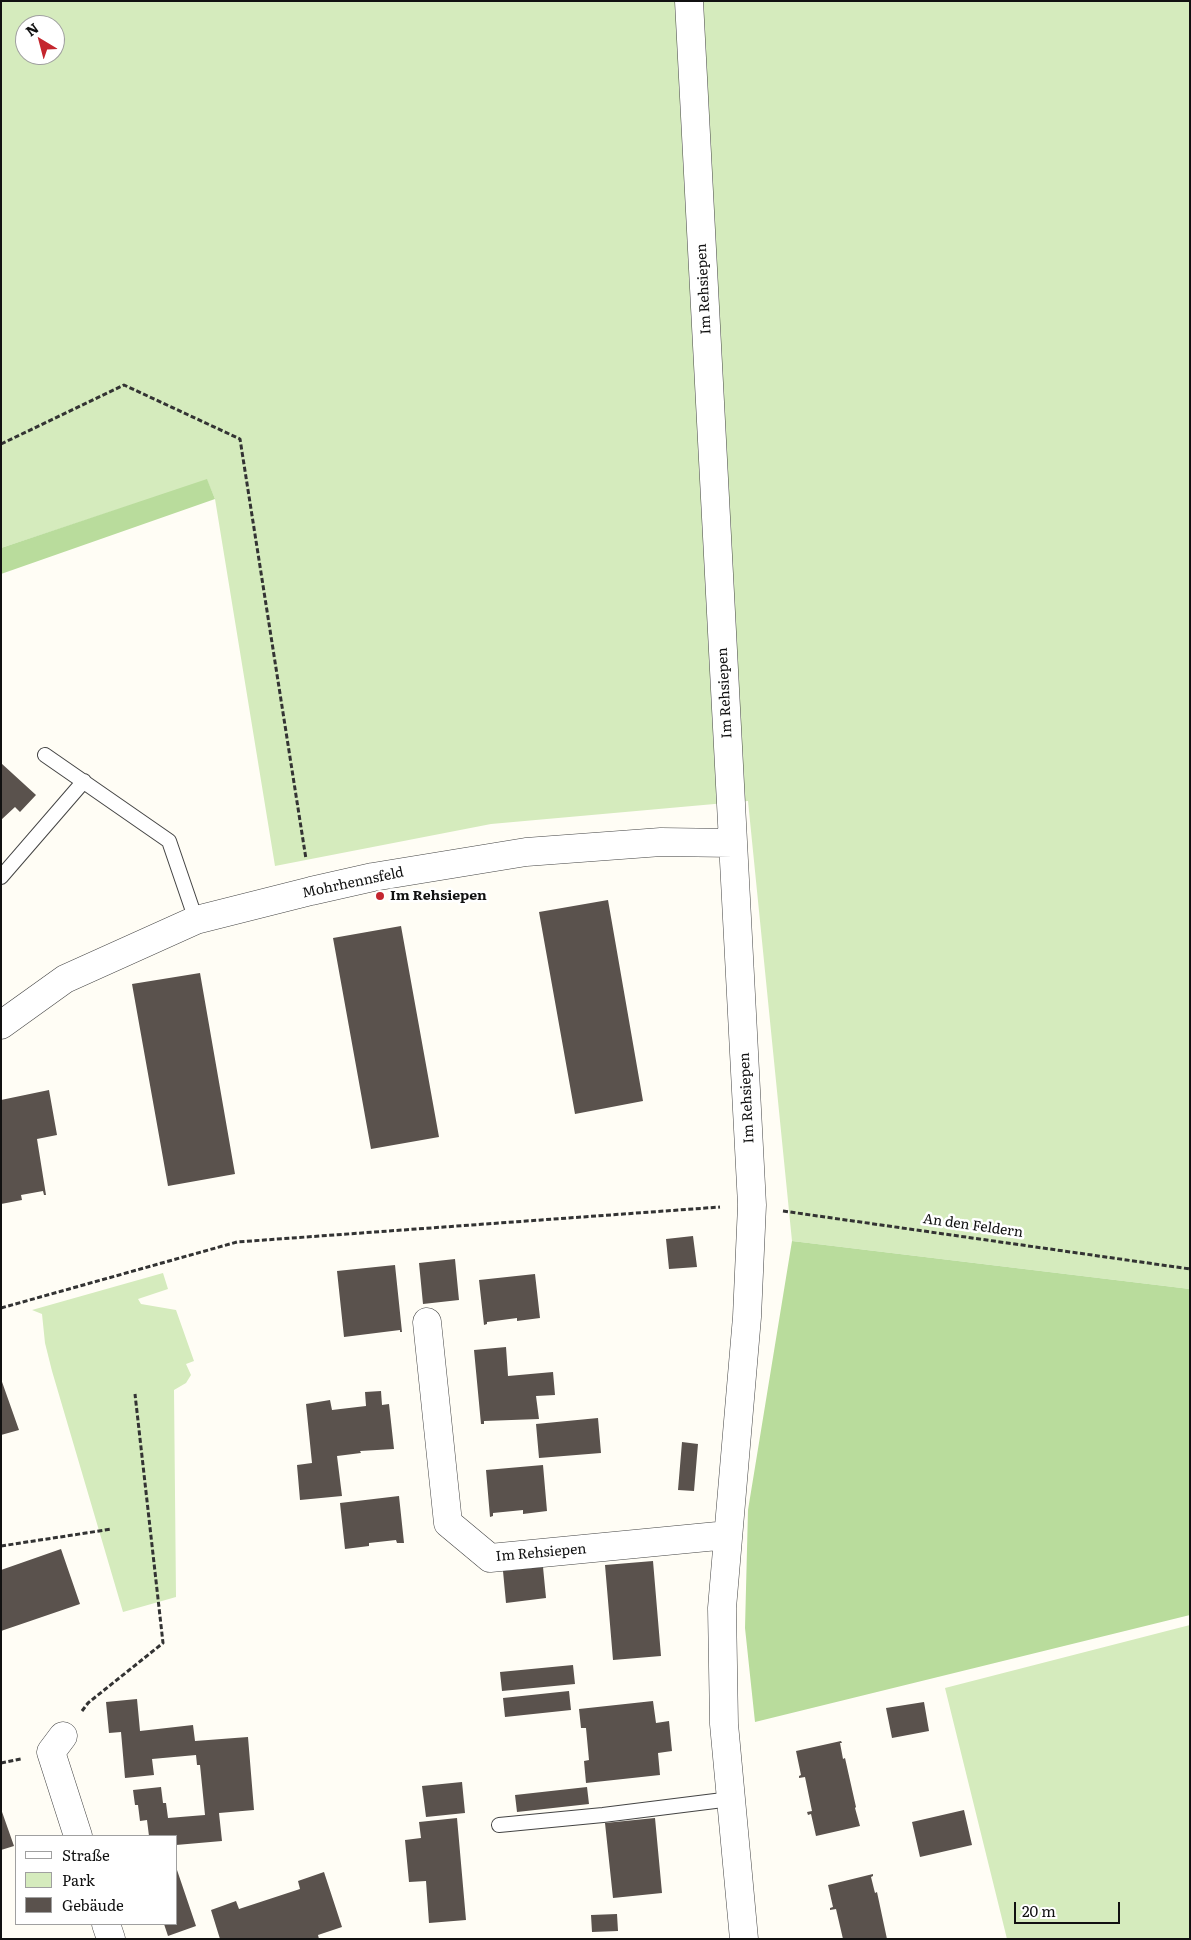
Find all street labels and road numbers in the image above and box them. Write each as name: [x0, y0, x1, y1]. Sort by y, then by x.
street label: Im Rehsiepen: [693, 243, 715, 335]
street label: Im Rehsiepen: [714, 647, 736, 739]
street label: Mohrhennsfeld: [301, 864, 405, 902]
street label: Im Rehsiepen: [736, 1052, 758, 1144]
street label: An den Feldern: [922, 1211, 1024, 1241]
street label: Im Rehsiepen: [495, 1541, 587, 1565]

